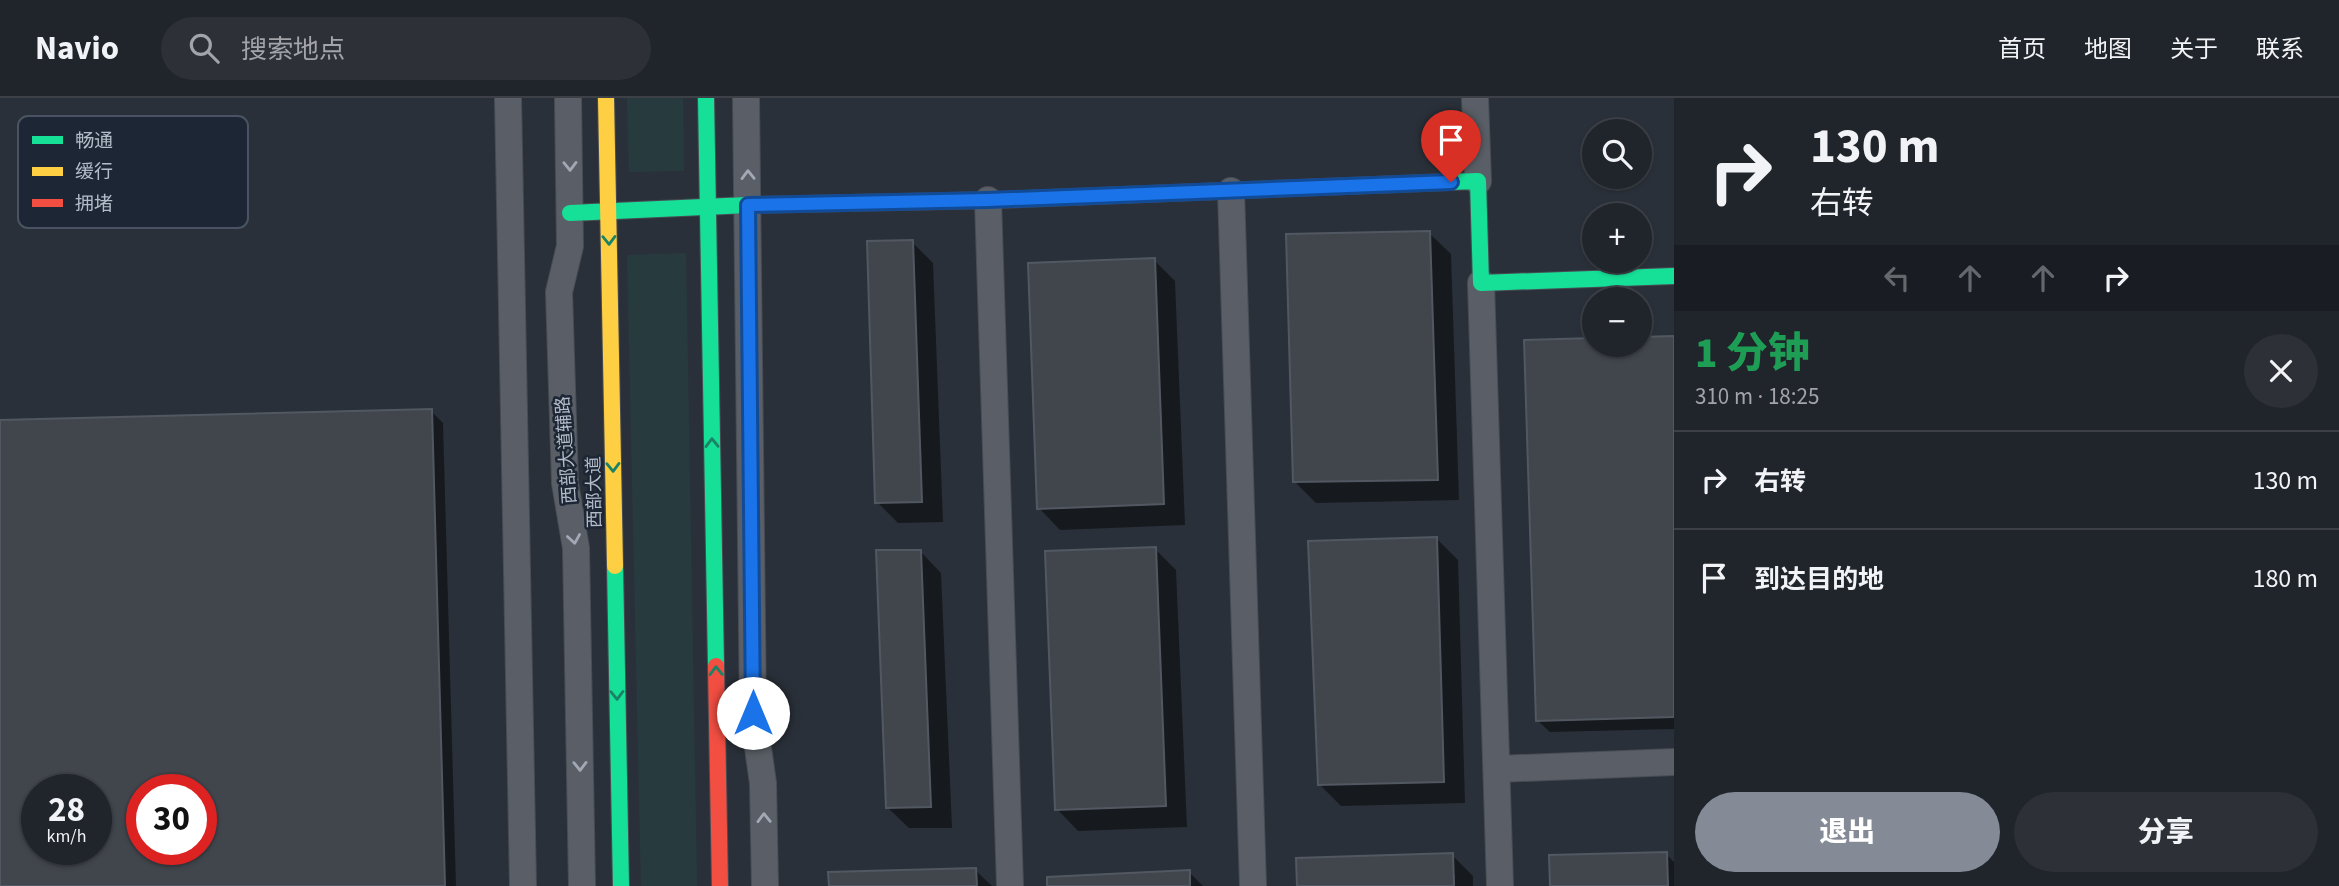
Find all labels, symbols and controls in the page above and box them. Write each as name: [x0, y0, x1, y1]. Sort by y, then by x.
search box: [161, 17, 651, 80]
text: Navio: [35, 25, 119, 72]
icon: search: [185, 29, 223, 67]
text: 搜索地点: [241, 31, 345, 68]
text: 首页: [1998, 32, 2046, 67]
text: 地图: [2084, 32, 2132, 67]
text: 关于: [2170, 32, 2218, 67]
text: 联系: [2256, 32, 2304, 67]
pin: [1421, 110, 1481, 182]
text: 130 m: [1810, 112, 1939, 182]
legend: [18, 116, 248, 228]
map controls: [1582, 119, 1652, 357]
button: search: [1582, 119, 1652, 189]
icon: arrive: [1432, 121, 1470, 159]
icon: right: [1695, 126, 1786, 217]
text: 畅通: [75, 128, 113, 155]
text: 缓行: [75, 159, 113, 186]
one-way arrow: [562, 161, 577, 172]
one-way arrow: [740, 169, 756, 179]
text: 右转: [1810, 181, 1874, 227]
text: 拥堵: [75, 191, 113, 218]
button: +: [1582, 203, 1652, 273]
one-way arrow: [601, 234, 616, 245]
icon: left: [1878, 259, 1916, 297]
icon: ahead: [1951, 259, 1989, 297]
icon: ahead: [2024, 259, 2062, 297]
icon: right: [2097, 259, 2135, 297]
button: −: [1582, 287, 1652, 357]
text: 1 分钟: [1695, 324, 1810, 384]
button: close: [2244, 334, 2318, 408]
text: 310 m · 18:25: [1695, 380, 1819, 413]
street label: 西部大道辅路: [550, 395, 583, 505]
one-way arrow: [704, 438, 720, 448]
street label: 西部大道: [581, 456, 608, 528]
icon: right: [1695, 461, 1733, 499]
one-way arrow: [605, 462, 621, 473]
text: 130 m: [2252, 462, 2318, 499]
text: 右转: [1754, 463, 1806, 500]
one-way arrow: [566, 533, 581, 544]
icon: arrive: [1695, 559, 1733, 597]
text: 180 m: [2252, 560, 2318, 597]
text: 到达目的地: [1754, 561, 1884, 598]
one-way arrow: [709, 665, 724, 676]
position arrow: [716, 676, 790, 750]
one-way arrow: [609, 690, 625, 700]
one-way arrow: [572, 761, 587, 772]
speed limit sign: 30: [126, 774, 217, 865]
text: 28: [48, 785, 85, 835]
button: 退出: [1695, 792, 2000, 872]
button: 分享: [2014, 792, 2318, 872]
one-way arrow: [756, 812, 772, 823]
text: km/h: [47, 824, 86, 849]

